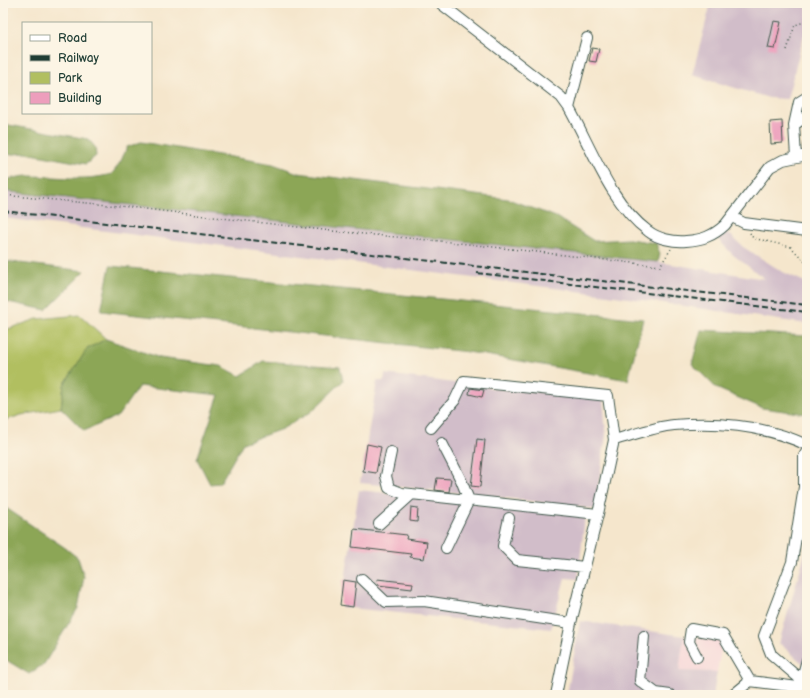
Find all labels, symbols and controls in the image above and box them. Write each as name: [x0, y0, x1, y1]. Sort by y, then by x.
legend: [22, 22, 152, 114]
text: Road: [58, 31, 87, 46]
text: Railway: [58, 51, 100, 66]
text: Park: [58, 71, 82, 86]
text: Building: [58, 91, 102, 106]

